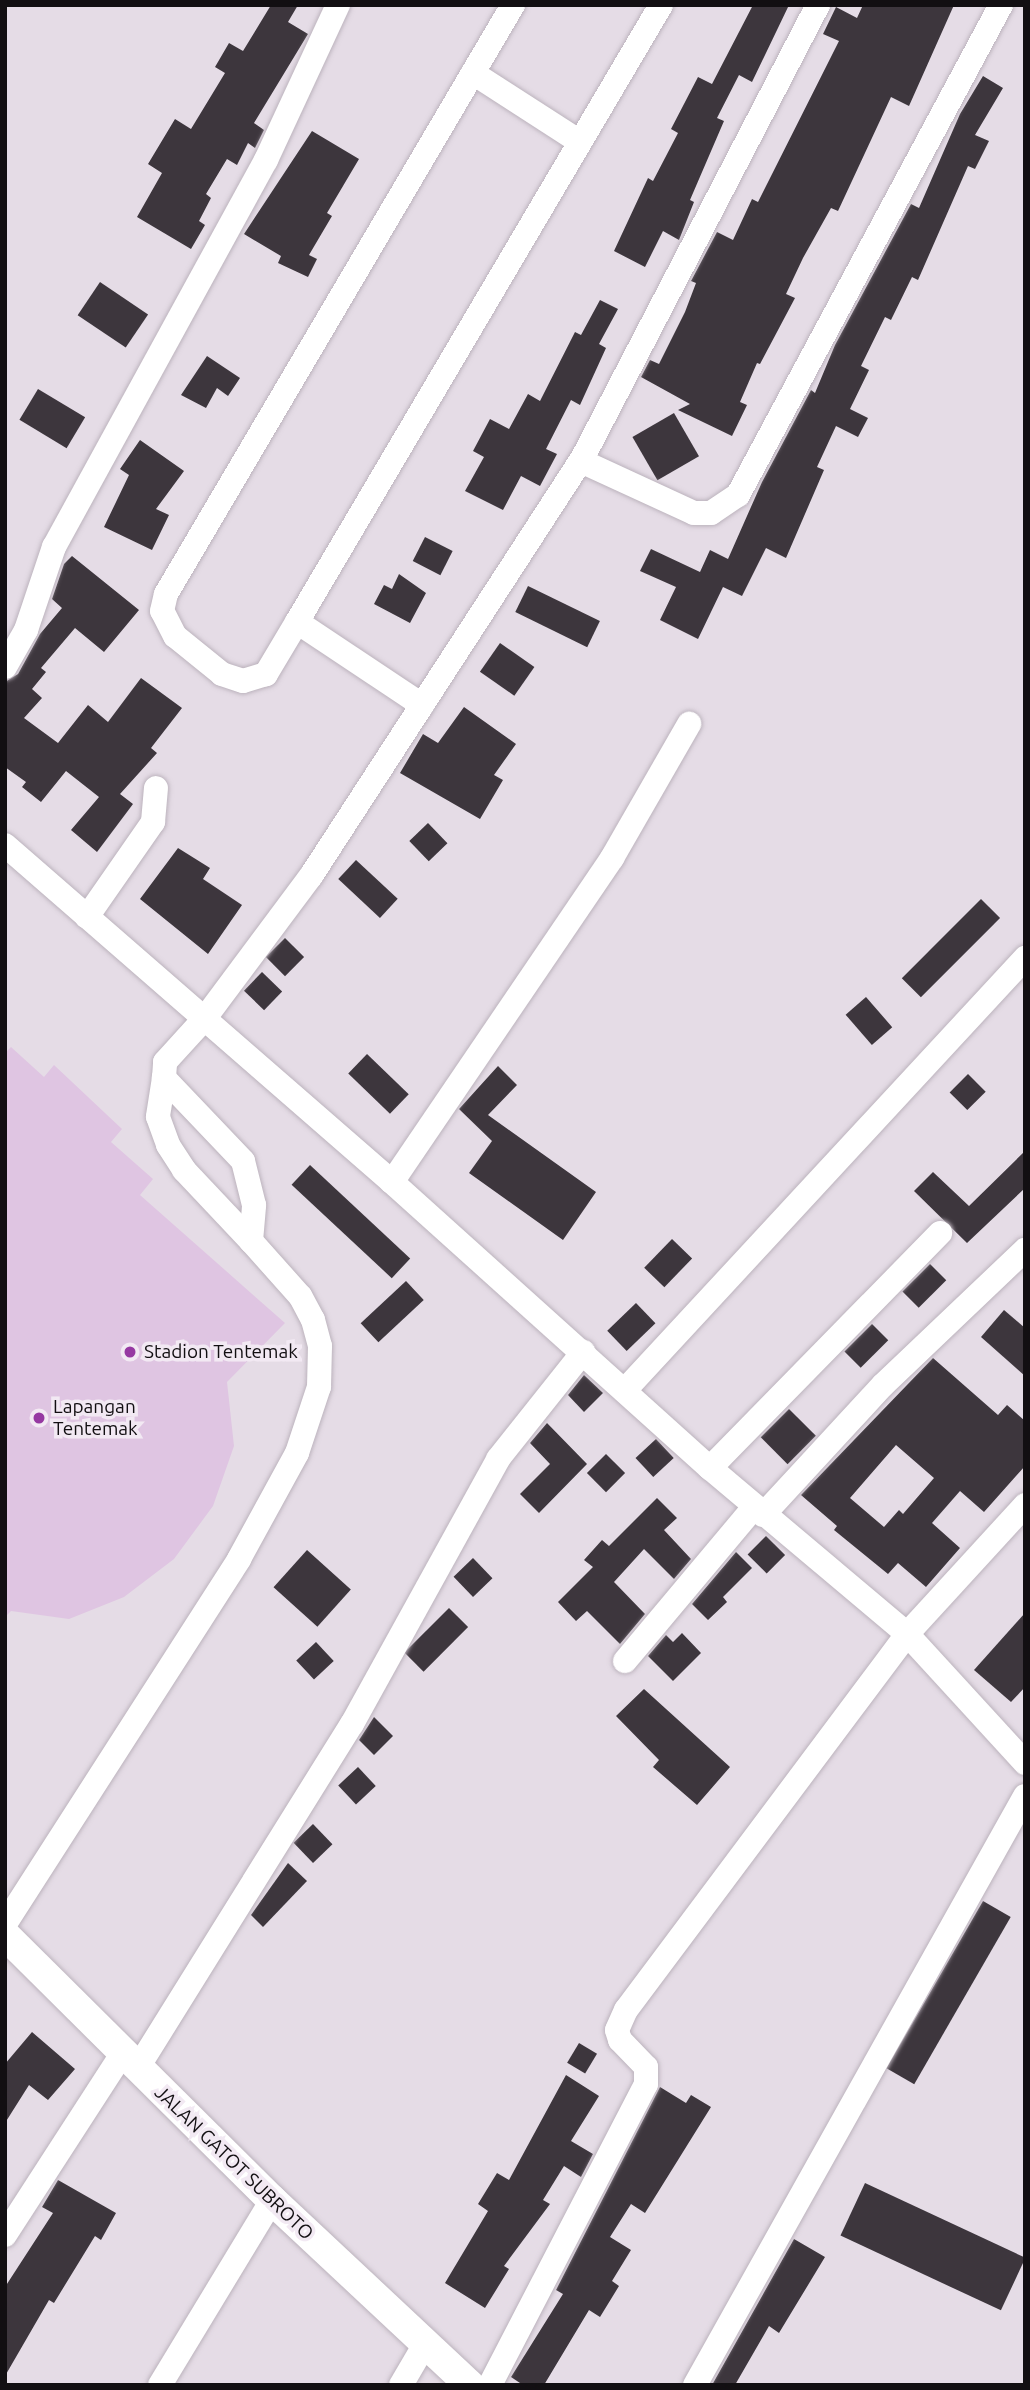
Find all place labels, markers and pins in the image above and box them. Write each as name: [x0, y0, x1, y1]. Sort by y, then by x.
place label: Stadion Tentemak: [144, 1341, 298, 1363]
marker: Stadion Tentemak: [122, 1344, 138, 1360]
place label: Lapangan Tentemak: [53, 1396, 138, 1440]
marker: Lapangan Tentemak: [31, 1410, 47, 1426]

